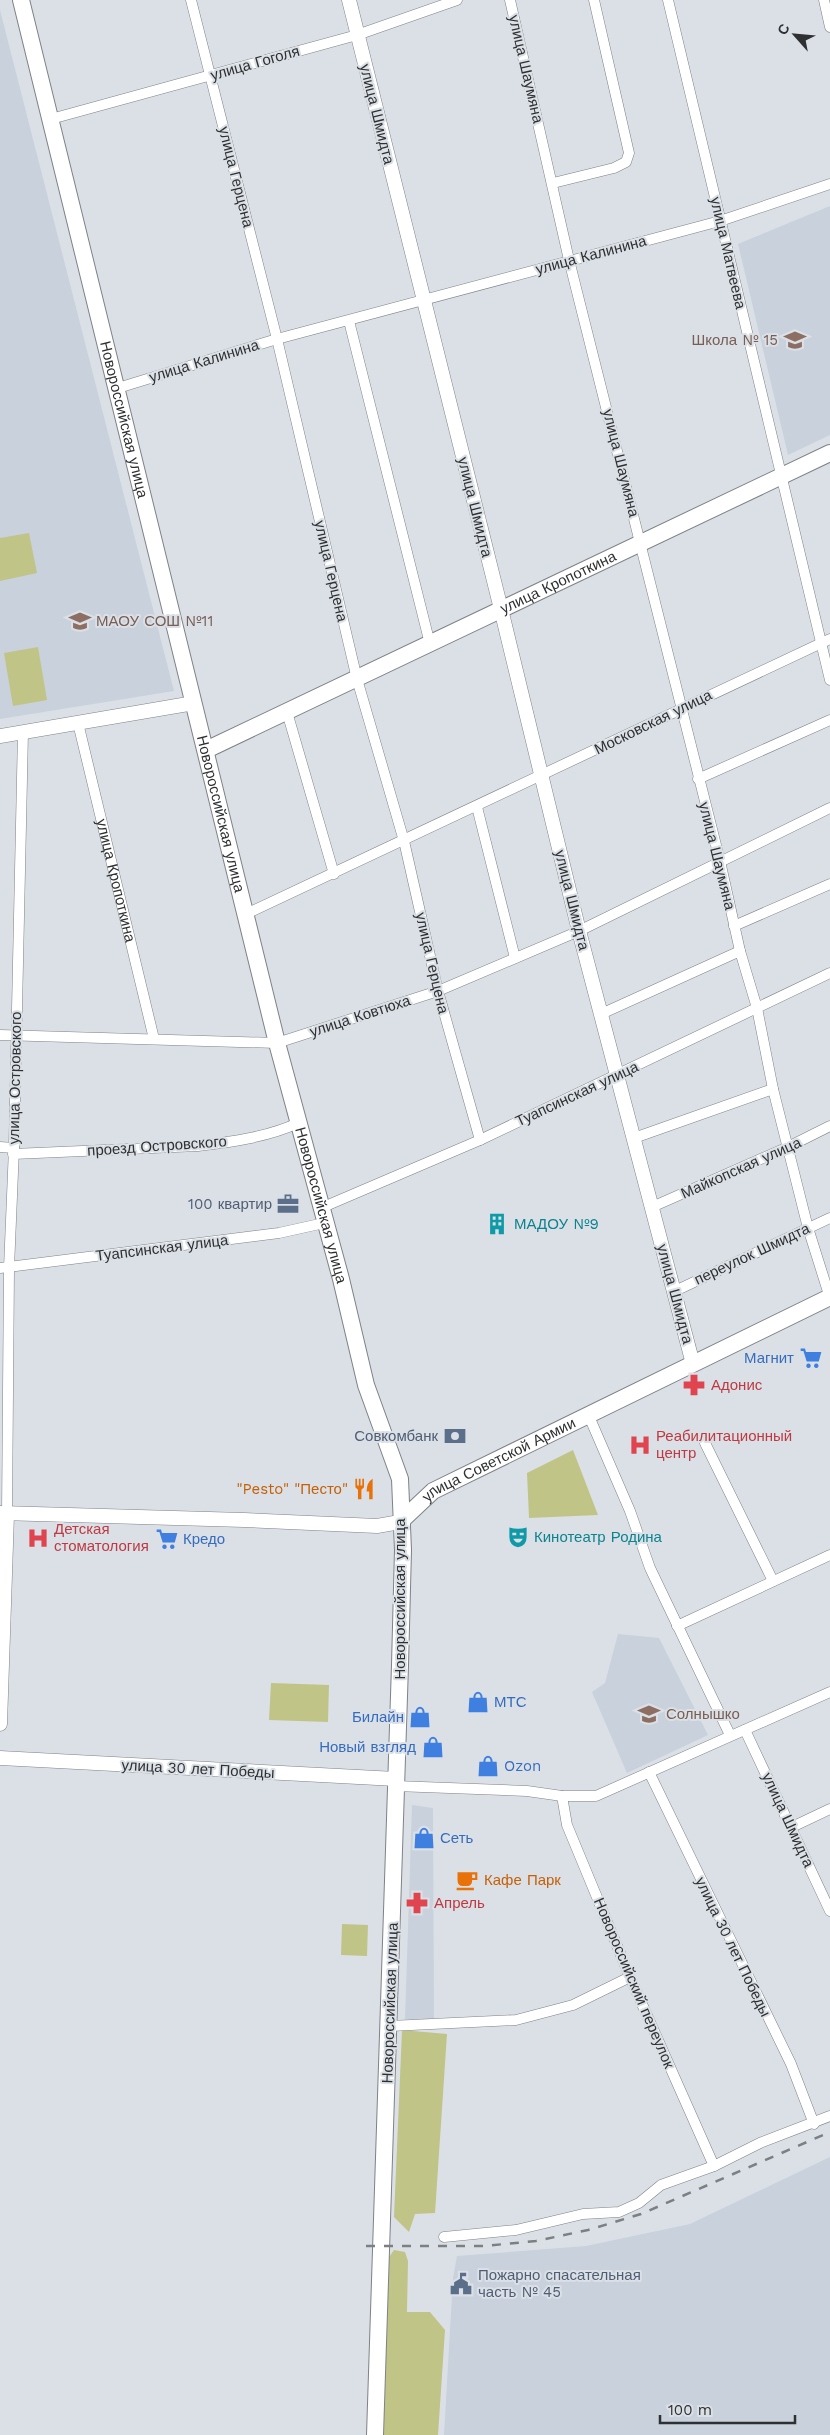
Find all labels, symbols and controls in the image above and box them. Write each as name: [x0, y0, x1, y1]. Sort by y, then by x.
north arrow: [770, 10, 820, 60]
street label: улица Шаумяна: [505, 13, 547, 126]
text: С: [774, 21, 793, 37]
street label: улица Гоголя: [208, 42, 302, 84]
street label: улица Шмидта: [356, 62, 398, 167]
street label: улица Герцена: [215, 125, 257, 230]
street label: улица Матвеева: [706, 195, 750, 311]
street label: улица Калинина: [534, 231, 649, 278]
school or university icon: Школа № 15: [782, 327, 808, 353]
place label: Школа № 15: [691, 331, 778, 349]
street label: улица Калинина: [147, 336, 262, 386]
street label: Новороссийская улица: [96, 339, 152, 501]
street label: улица Шаумяна: [599, 407, 643, 520]
street label: улица Шмидта: [454, 455, 496, 560]
street label: улица Герцена: [311, 519, 352, 624]
street label: улица Кропоткина: [497, 547, 620, 618]
school or university icon: МАОУ СОШ №11: [67, 608, 93, 634]
place label: МАОУ СОШ №11: [96, 612, 213, 630]
street label: Московская улица: [591, 685, 715, 758]
street label: Новороссийская улица: [193, 733, 249, 895]
street label: улица Шаумяна: [695, 800, 739, 913]
street label: улица Кропоткина: [92, 817, 140, 945]
street label: улица Шмидта: [551, 848, 593, 953]
street label: улица Герцена: [412, 911, 453, 1016]
street label: улица Ковтюха: [307, 991, 413, 1041]
street label: улица Островского: [5, 1011, 25, 1145]
street label: Туапсинская улица: [513, 1057, 642, 1130]
street label: Новороссийская улица: [291, 1125, 351, 1286]
street label: проезд Островского: [87, 1132, 227, 1160]
street label: Майкопская улица: [678, 1133, 805, 1203]
office icon: 100 квартир: [275, 1191, 301, 1217]
place label: 100 квартир: [188, 1195, 272, 1213]
building icon: МАДОУ №9: [484, 1211, 510, 1237]
place label: МАДОУ №9: [514, 1215, 599, 1233]
street label: переулок Шмидта: [691, 1219, 813, 1289]
street label: Туапсинская улица: [95, 1231, 230, 1265]
street label: улица Шмидта: [653, 1242, 697, 1347]
supermarket icon: Магнит: [798, 1345, 824, 1371]
place label: Магнит: [744, 1349, 794, 1367]
pharmacy icon: Адонис: [681, 1372, 707, 1398]
place label: Адонис: [711, 1376, 763, 1394]
street label: улица Советской Армии: [418, 1414, 578, 1506]
bank icon: Совкомбанк: [442, 1423, 468, 1449]
place label: Совкомбанк: [354, 1427, 438, 1445]
place label: Реабилитационный центр: [656, 1427, 792, 1462]
hospital icon: Реабилитационный центр: [627, 1432, 653, 1458]
restaurant icon: "Pesto" "Песто": [351, 1476, 377, 1502]
place label: "Pesto" "Песто": [236, 1480, 348, 1498]
street label: Новороссийская улица: [391, 1518, 409, 1679]
place label: Детская стоматология: [54, 1520, 149, 1555]
theatre icon: Кинотеатр Родина: [505, 1524, 531, 1550]
hospital icon: Детская стоматология: [25, 1525, 51, 1551]
supermarket icon: Кредо: [154, 1526, 180, 1552]
place label: Кинотеатр Родина: [534, 1528, 663, 1546]
place label: Кредо: [183, 1530, 225, 1548]
shop icon: МТС: [465, 1689, 491, 1715]
place label: МТС: [494, 1693, 527, 1711]
school or university icon: Солнышко: [636, 1701, 662, 1727]
shop icon: Билайн: [407, 1704, 433, 1730]
place label: Солнышко: [666, 1705, 740, 1723]
place label: Билайн: [352, 1708, 404, 1726]
shop icon: Новый взгляд: [420, 1734, 446, 1760]
place label: Новый взгляд: [319, 1738, 416, 1756]
shop icon: Ozon: [475, 1753, 501, 1779]
street label: улица 30 лет Победы: [121, 1756, 275, 1782]
place label: Ozon: [504, 1757, 541, 1775]
street label: улица Шмидта: [758, 1770, 818, 1871]
shop icon: Сеть: [411, 1825, 437, 1851]
place label: Сеть: [440, 1829, 474, 1847]
cafe icon: Кафе Парк: [454, 1867, 480, 1893]
place label: Кафе Парк: [484, 1871, 561, 1889]
street label: улица 30 лет Победы: [691, 1874, 775, 2020]
pharmacy icon: Апрель: [404, 1890, 430, 1916]
place label: Апрель: [434, 1894, 485, 1912]
street label: Новороссийский переулок: [590, 1895, 678, 2071]
street label: Новороссийская улица: [378, 1922, 402, 2084]
place label: Пожарно спасательная часть № 45: [478, 2266, 641, 2301]
public building icon: Пожарно спасательная часть № 45: [448, 2271, 474, 2297]
scale bar: [660, 2392, 795, 2424]
text: 100 m: [668, 2401, 712, 2419]

